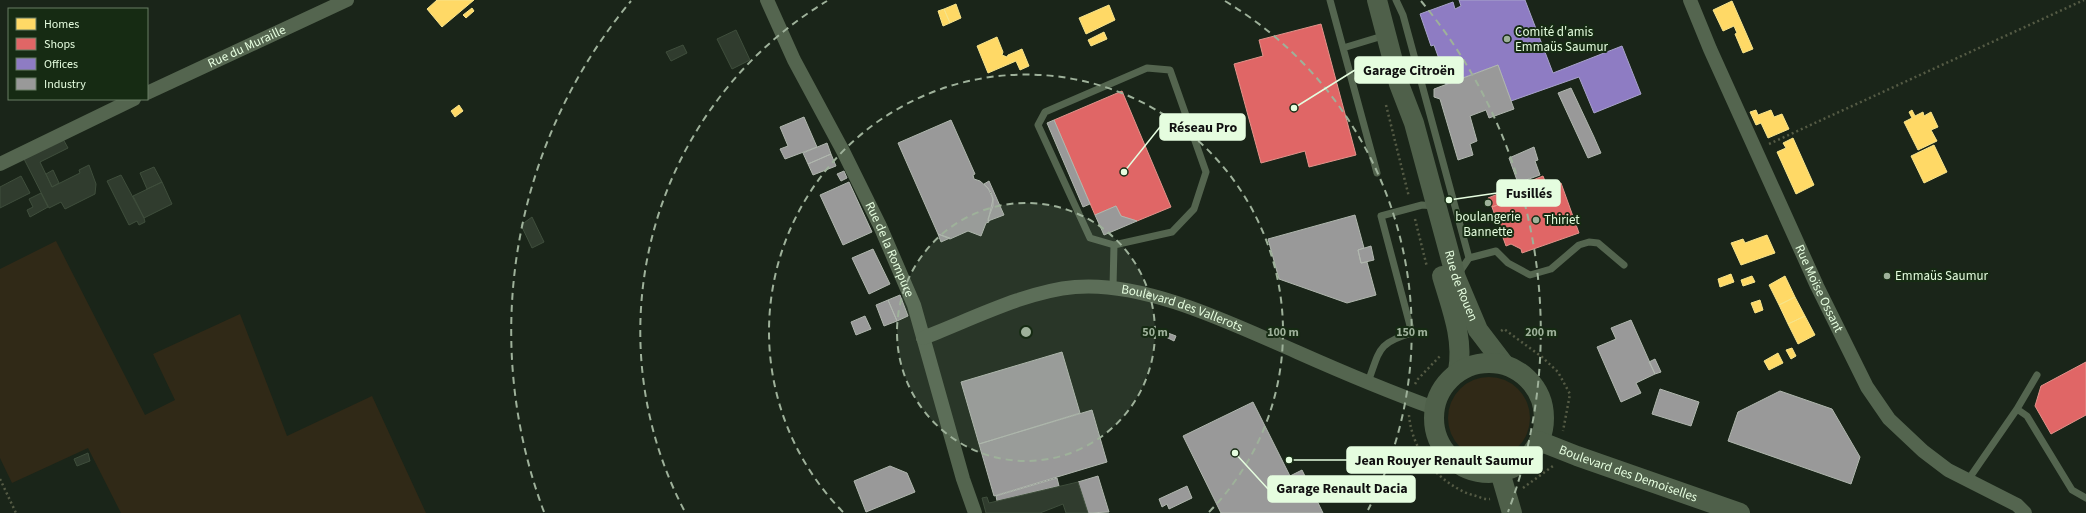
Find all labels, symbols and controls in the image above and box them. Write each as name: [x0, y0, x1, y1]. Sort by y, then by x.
legend: [8, 8, 148, 100]
text: Homes: [44, 16, 79, 33]
street label: Rue du Muraille: [205, 21, 289, 73]
place label: Comité d'amis Emmaüs Saumur: [1515, 23, 1608, 56]
marker: Comité d'amis Emmaüs Saumur: [1502, 34, 1512, 44]
text: Shops: [44, 36, 75, 53]
text: Offices: [44, 56, 78, 73]
callout: Garage Citroën: [1355, 57, 1463, 83]
text: Garage Citroën: [1363, 61, 1455, 81]
text: Industry: [44, 76, 86, 93]
callout: Réseau Pro: [1160, 114, 1245, 140]
text: Réseau Pro: [1169, 118, 1238, 138]
callout: Fusillés: [1497, 180, 1560, 206]
text: Fusillés: [1506, 184, 1552, 204]
marker: boulangerie Bannette: [1483, 198, 1493, 208]
street label: Rue de la Rompure: [860, 199, 919, 300]
place label: boulangerie Bannette: [1455, 208, 1521, 241]
place label: Thiriet: [1544, 211, 1580, 229]
marker: Thiriet: [1531, 215, 1541, 225]
street label: Rue Moïse Ossant: [1790, 242, 1848, 336]
street label: Rue de Rouen: [1440, 248, 1482, 324]
place label: Emmaüs Saumur: [1895, 267, 1988, 285]
marker: Emmaüs Saumur: [1882, 271, 1892, 281]
street label: Boulevard des Vallerots: [1120, 280, 1246, 336]
text: 50 m: [1142, 324, 1168, 341]
text: 100 m: [1267, 324, 1299, 341]
text: 150 m: [1396, 324, 1428, 341]
text: 200 m: [1525, 324, 1557, 341]
centre of rings: [1019, 325, 1033, 339]
street label: Boulevard des Demoiselles: [1556, 441, 1700, 507]
callout: Jean Rouyer Renault Saumur: [1347, 447, 1542, 473]
text: Jean Rouyer Renault Saumur: [1354, 451, 1534, 471]
callout: Garage Renault Dacia: [1268, 476, 1415, 502]
text: Garage Renault Dacia: [1276, 479, 1408, 499]

